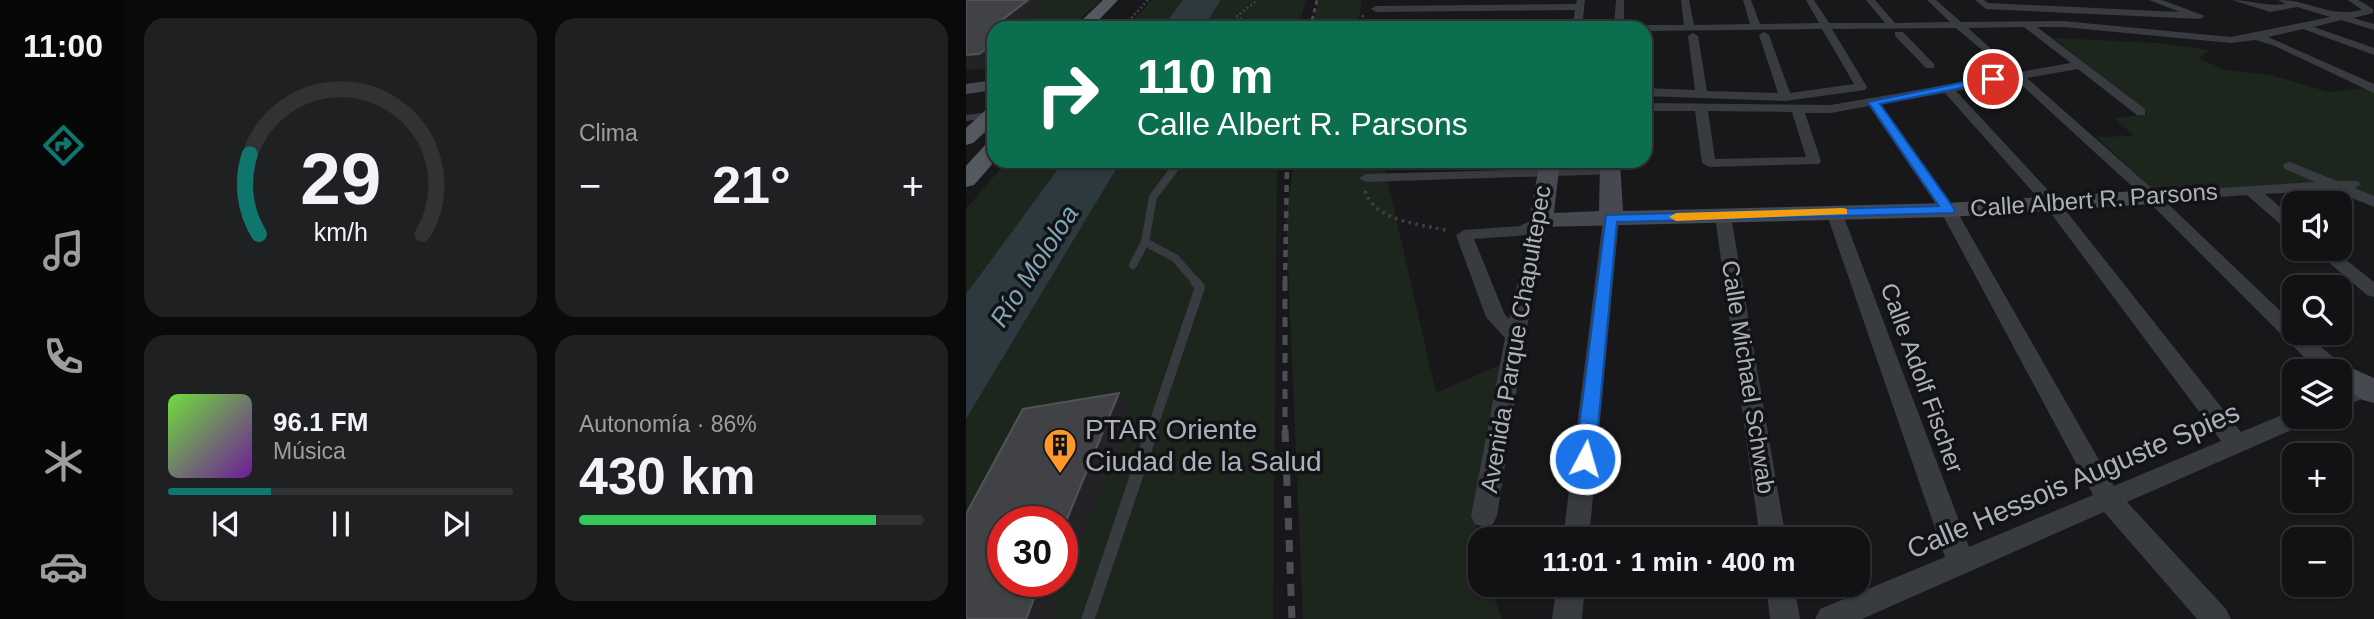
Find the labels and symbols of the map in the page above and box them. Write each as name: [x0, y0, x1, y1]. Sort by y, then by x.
pin: [1963, 49, 2023, 109]
street label: Calle Albert R. Parsons: [1969, 177, 2219, 222]
street label: Avenida Parque Chapultepec: [1475, 183, 1556, 495]
water label: Río Mololoa: [984, 200, 1084, 332]
street label: Calle Michael Schwab: [1717, 258, 1780, 496]
street label: Calle Adolf Fischer: [1876, 279, 1969, 476]
street label: Calle Hessois Auguste Spies: [1902, 396, 2244, 565]
place label: PTAR Oriente Ciudad de la Salud: [1085, 414, 1322, 477]
position arrow: [1548, 422, 1622, 496]
building icon: PTAR Oriente Ciudad de la Salud: [1041, 426, 1079, 475]
speed limit sign: 30: [987, 506, 1078, 597]

